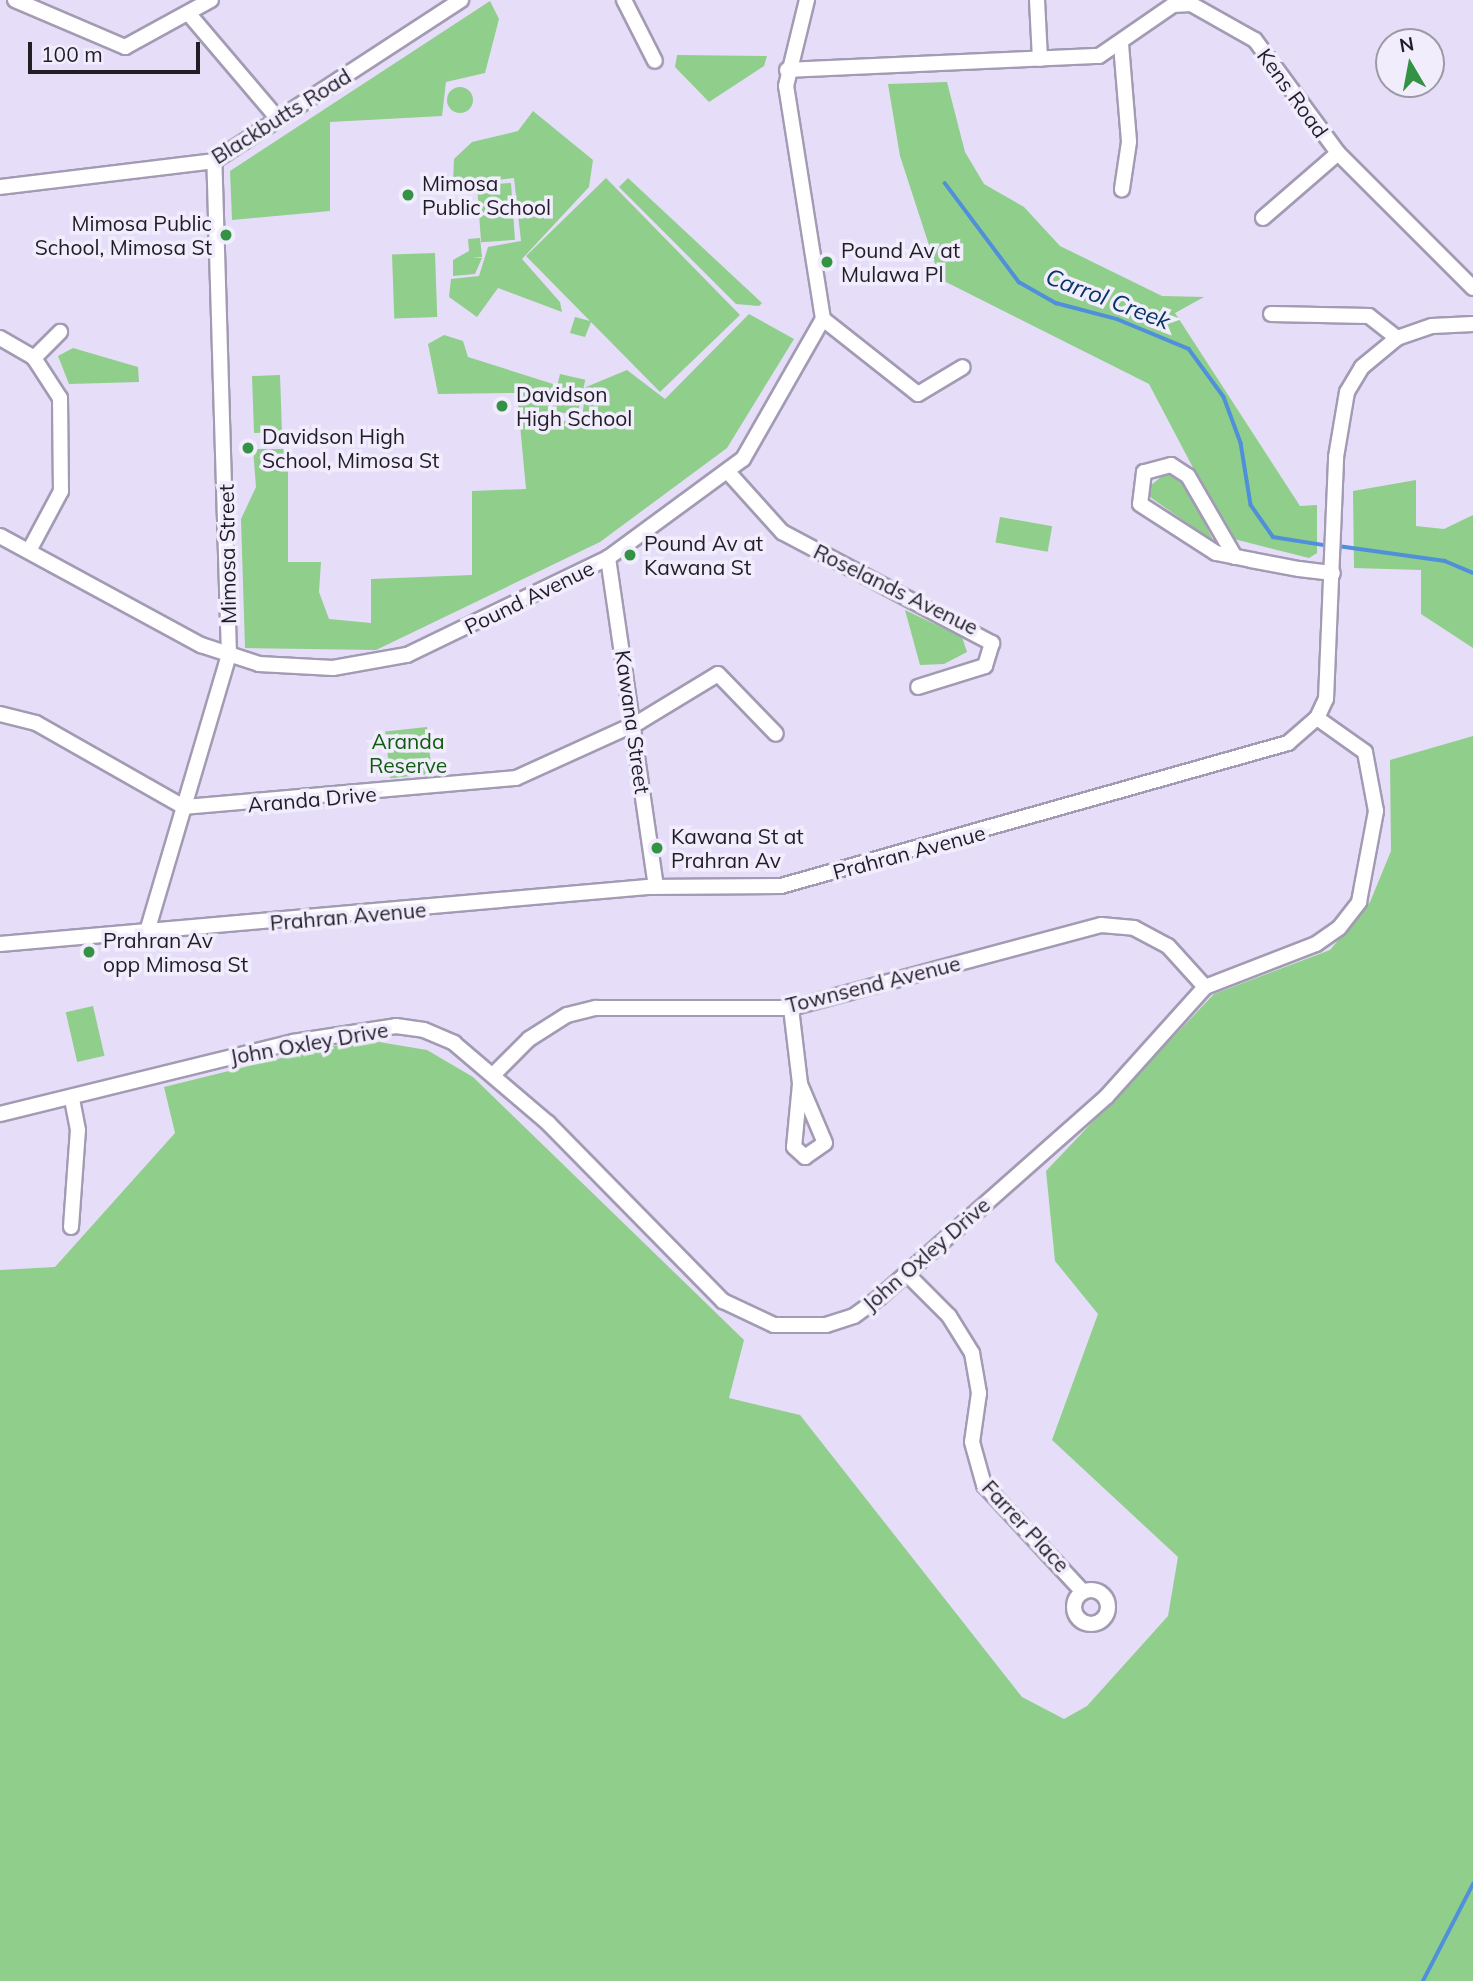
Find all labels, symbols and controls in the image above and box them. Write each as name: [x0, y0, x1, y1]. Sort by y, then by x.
scale bar: [32, 28, 203, 72]
north arrow: [1375, 28, 1445, 98]
text: N: [1398, 31, 1416, 57]
text: 100 m: [41, 41, 103, 67]
street label: Kens Road: [1252, 43, 1334, 143]
street label: Blackbutts Road: [207, 63, 355, 169]
place label: Mimosa Public School: [422, 170, 551, 220]
marker: Mimosa Public School: [400, 187, 416, 203]
place label: Mimosa Public School, Mimosa St: [35, 210, 212, 260]
marker: Mimosa Public School, Mimosa St: [218, 227, 234, 243]
place label: Pound Av at Mulawa Pl: [841, 237, 960, 287]
marker: Pound Av at Mulawa Pl: [819, 254, 835, 270]
water label: Carrol Creek: [1042, 263, 1174, 335]
place label: Davidson High School: [516, 381, 632, 431]
marker: Davidson High School: [494, 398, 510, 414]
place label: Davidson High School, Mimosa St: [262, 423, 439, 473]
marker: Davidson High School, Mimosa St: [240, 440, 256, 456]
street label: Mimosa Street: [213, 484, 241, 624]
place label: Pound Av at Kawana St: [644, 530, 763, 580]
street label: Roselands Avenue: [810, 538, 982, 640]
marker: Pound Av at Kawana St: [622, 547, 638, 563]
street label: Pound Avenue: [460, 555, 598, 639]
street label: Kawana Street: [610, 648, 656, 796]
park label: Aranda Reserve: [369, 728, 447, 778]
street label: Aranda Drive: [247, 781, 377, 817]
street label: Prahran Avenue: [830, 820, 988, 884]
place label: Kawana St at Prahran Av: [671, 823, 804, 873]
marker: Kawana St at Prahran Av: [649, 840, 665, 856]
street label: Prahran Avenue: [269, 897, 427, 935]
place label: Prahran Av opp Mimosa St: [103, 927, 248, 977]
marker: Prahran Av opp Mimosa St: [81, 944, 97, 960]
street label: Townsend Avenue: [783, 950, 963, 1018]
street label: John Oxley Drive: [228, 1017, 390, 1069]
street label: John Oxley Drive: [857, 1192, 995, 1316]
street label: Farrer Place: [977, 1475, 1075, 1577]

